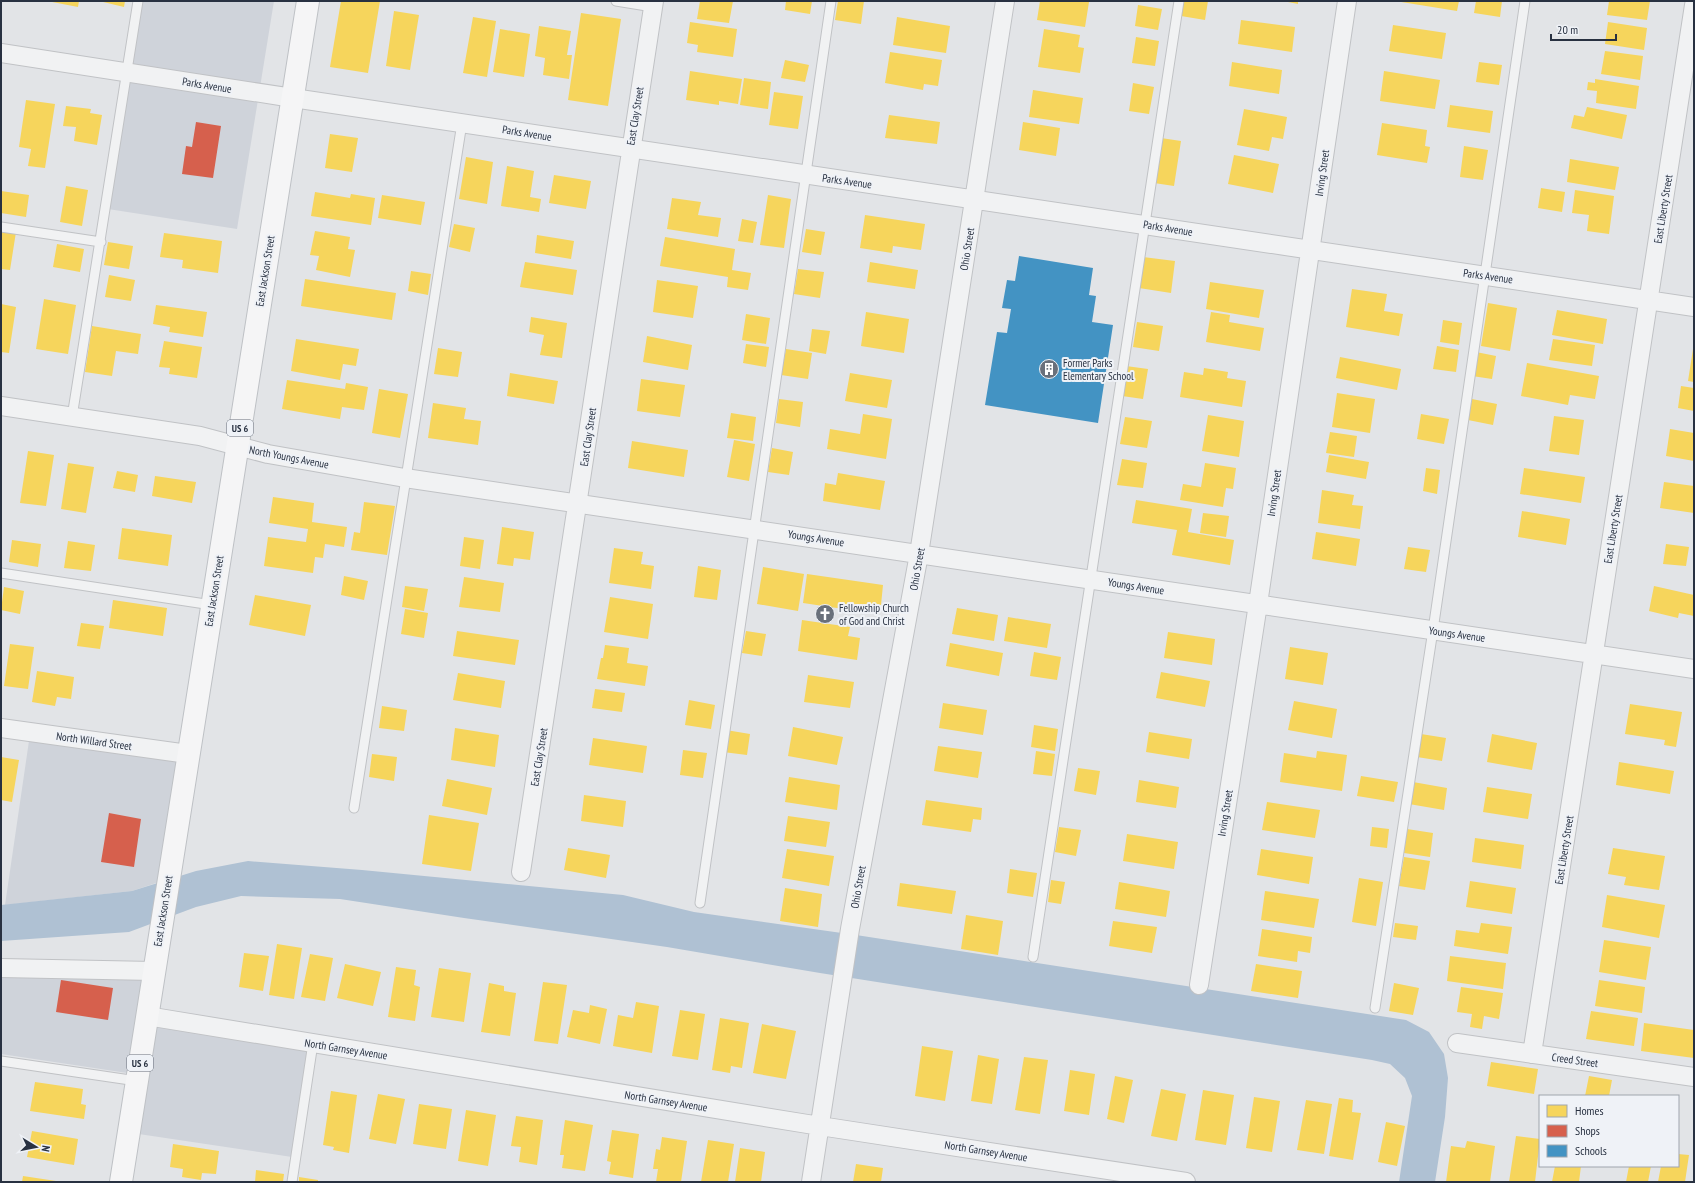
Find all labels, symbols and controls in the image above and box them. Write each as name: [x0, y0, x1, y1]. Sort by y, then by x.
scale bar: [1551, 16, 1616, 42]
text: 20 m: [1557, 22, 1578, 37]
street label: Parks Avenue: [181, 74, 233, 96]
street label: East Clay Street: [623, 86, 647, 146]
street label: Parks Avenue: [501, 122, 553, 144]
street label: Irving Street: [1312, 149, 1332, 197]
street label: Parks Avenue: [821, 171, 873, 191]
street label: East Liberty Street: [1651, 174, 1675, 244]
street label: Parks Avenue: [1142, 217, 1194, 239]
street label: Ohio Street: [957, 227, 977, 271]
street label: East Jackson Street: [252, 234, 278, 308]
street label: Parks Avenue: [1462, 266, 1514, 286]
place label: Former Parks Elementary School: [1063, 356, 1134, 383]
building icon: Former Parks Elementary School: [1038, 358, 1060, 380]
street label: East Clay Street: [577, 407, 599, 467]
road number: US 6: [227, 420, 253, 436]
street label: North Youngs Avenue: [248, 442, 330, 472]
street label: Irving Street: [1264, 469, 1284, 517]
street label: East Liberty Street: [1601, 494, 1625, 564]
street label: Youngs Avenue: [787, 527, 846, 549]
street label: Ohio Street: [906, 547, 928, 591]
street label: East Jackson Street: [201, 554, 227, 628]
street label: Youngs Avenue: [1107, 575, 1166, 597]
place label: Fellowship Church of God and Christ: [839, 601, 909, 628]
church icon: Fellowship Church of God and Christ: [814, 603, 836, 625]
street label: Youngs Avenue: [1428, 623, 1487, 645]
street label: East Clay Street: [527, 727, 551, 787]
street label: North Willard Street: [55, 729, 133, 753]
street label: Irving Street: [1214, 789, 1236, 837]
street label: East Liberty Street: [1552, 815, 1576, 885]
street label: Ohio Street: [847, 865, 869, 909]
street label: East Jackson Street: [150, 874, 176, 948]
street label: North Garnsey Avenue: [304, 1036, 389, 1063]
street label: Creed Street: [1551, 1050, 1599, 1070]
road number: US 6: [127, 1055, 153, 1071]
street label: North Garnsey Avenue: [624, 1088, 709, 1115]
legend: [1539, 1095, 1679, 1167]
text: Homes: [1575, 1103, 1603, 1118]
text: Shops: [1575, 1123, 1600, 1138]
north arrow: [16, 1127, 56, 1167]
street label: North Garnsey Avenue: [944, 1138, 1029, 1165]
text: Schools: [1575, 1143, 1607, 1158]
text: N: [38, 1145, 53, 1153]

